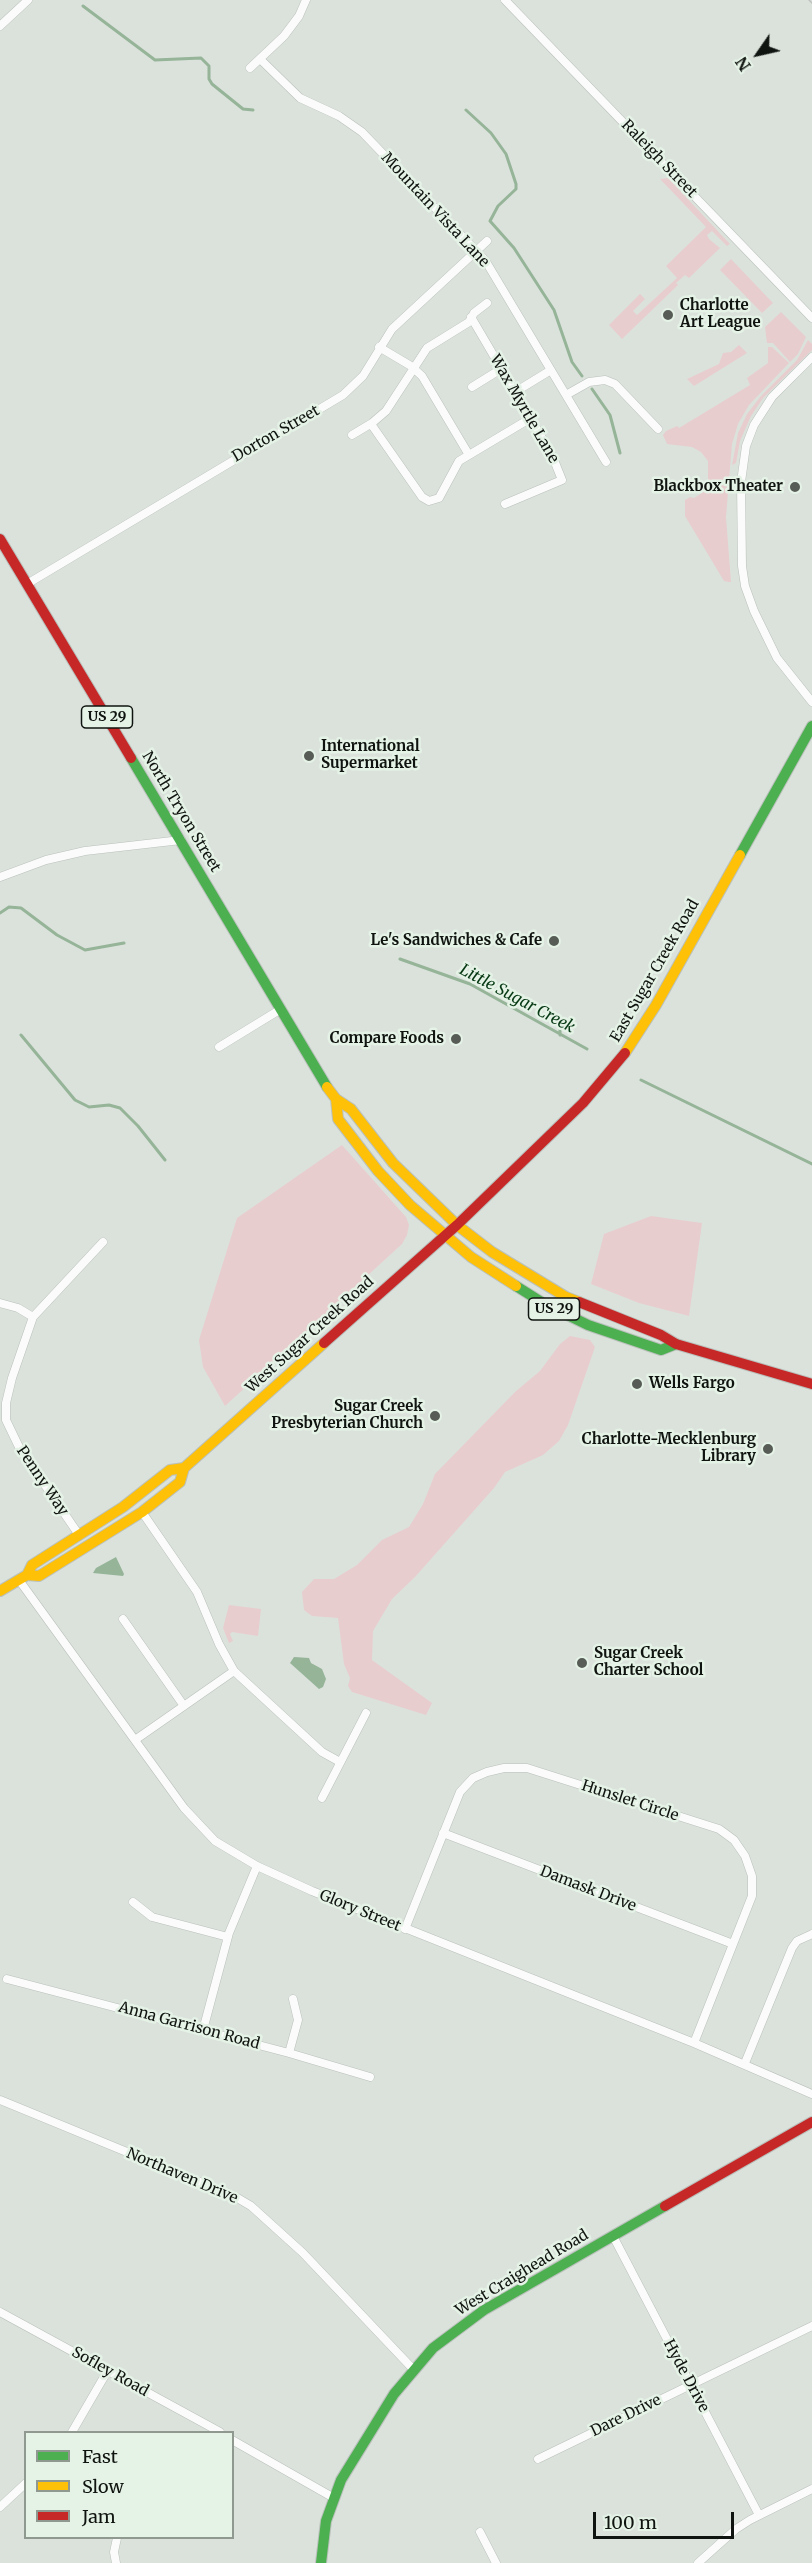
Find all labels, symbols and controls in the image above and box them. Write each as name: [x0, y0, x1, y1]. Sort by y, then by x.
north arrow: [728, 24, 788, 84]
text: N: [731, 53, 755, 75]
street label: Raleigh Street: [617, 116, 701, 202]
street label: Mountain Vista Lane: [377, 149, 493, 271]
place label: Charlotte Art League: [680, 297, 761, 332]
marker: Charlotte Art League: [661, 308, 675, 322]
street label: Wax Myrtle Lane: [486, 352, 562, 466]
street label: Dorton Street: [229, 402, 323, 466]
place label: Blackbox Theater: [653, 478, 783, 496]
marker: Blackbox Theater: [788, 480, 802, 494]
road number: US 29: [82, 706, 132, 728]
place label: International Supermarket: [321, 738, 420, 773]
street label: North Tryon Street: [138, 749, 224, 875]
marker: International Supermarket: [302, 749, 316, 763]
street label: East Sugar Creek Road: [607, 897, 703, 1045]
place label: Le's Sandwiches & Cafe: [370, 932, 542, 950]
marker: Le's Sandwiches & Cafe: [547, 934, 561, 948]
water label: Little Sugar Creek: [456, 961, 578, 1037]
place label: Compare Foods: [330, 1030, 444, 1048]
marker: Compare Foods: [449, 1032, 463, 1046]
street label: West Sugar Creek Road: [242, 1273, 378, 1397]
road number: US 29: [528, 1298, 580, 1320]
place label: Wells Fargo: [649, 1375, 735, 1393]
marker: Wells Fargo: [630, 1377, 644, 1391]
place label: Sugar Creek Presbyterian Church: [271, 1398, 423, 1433]
marker: Sugar Creek Presbyterian Church: [428, 1409, 442, 1423]
place label: Charlotte-Mecklenburg Library: [582, 1431, 756, 1466]
marker: Charlotte-Mecklenburg Library: [761, 1442, 775, 1456]
street label: Penny Way: [12, 1443, 72, 1519]
place label: Sugar Creek Charter School: [594, 1645, 703, 1680]
marker: Sugar Creek Charter School: [575, 1656, 589, 1670]
street label: Hunslet Circle: [579, 1777, 681, 1825]
street label: Damask Drive: [537, 1862, 639, 1916]
street label: Glory Street: [317, 1886, 403, 1936]
street label: Anna Garrison Road: [116, 1998, 262, 2054]
street label: Northaven Drive: [124, 2144, 240, 2208]
street label: West Craighead Road: [452, 2226, 592, 2320]
street label: Hyde Drive: [659, 2337, 713, 2415]
street label: Sofley Road: [68, 2344, 152, 2400]
street label: Dare Drive: [588, 2391, 664, 2441]
legend: [24, 2431, 234, 2539]
text: Fast: [82, 2445, 118, 2468]
text: Slow: [82, 2475, 124, 2498]
scale bar: [596, 2500, 737, 2538]
text: Jam: [82, 2505, 116, 2528]
text: 100 m: [604, 2511, 657, 2534]

